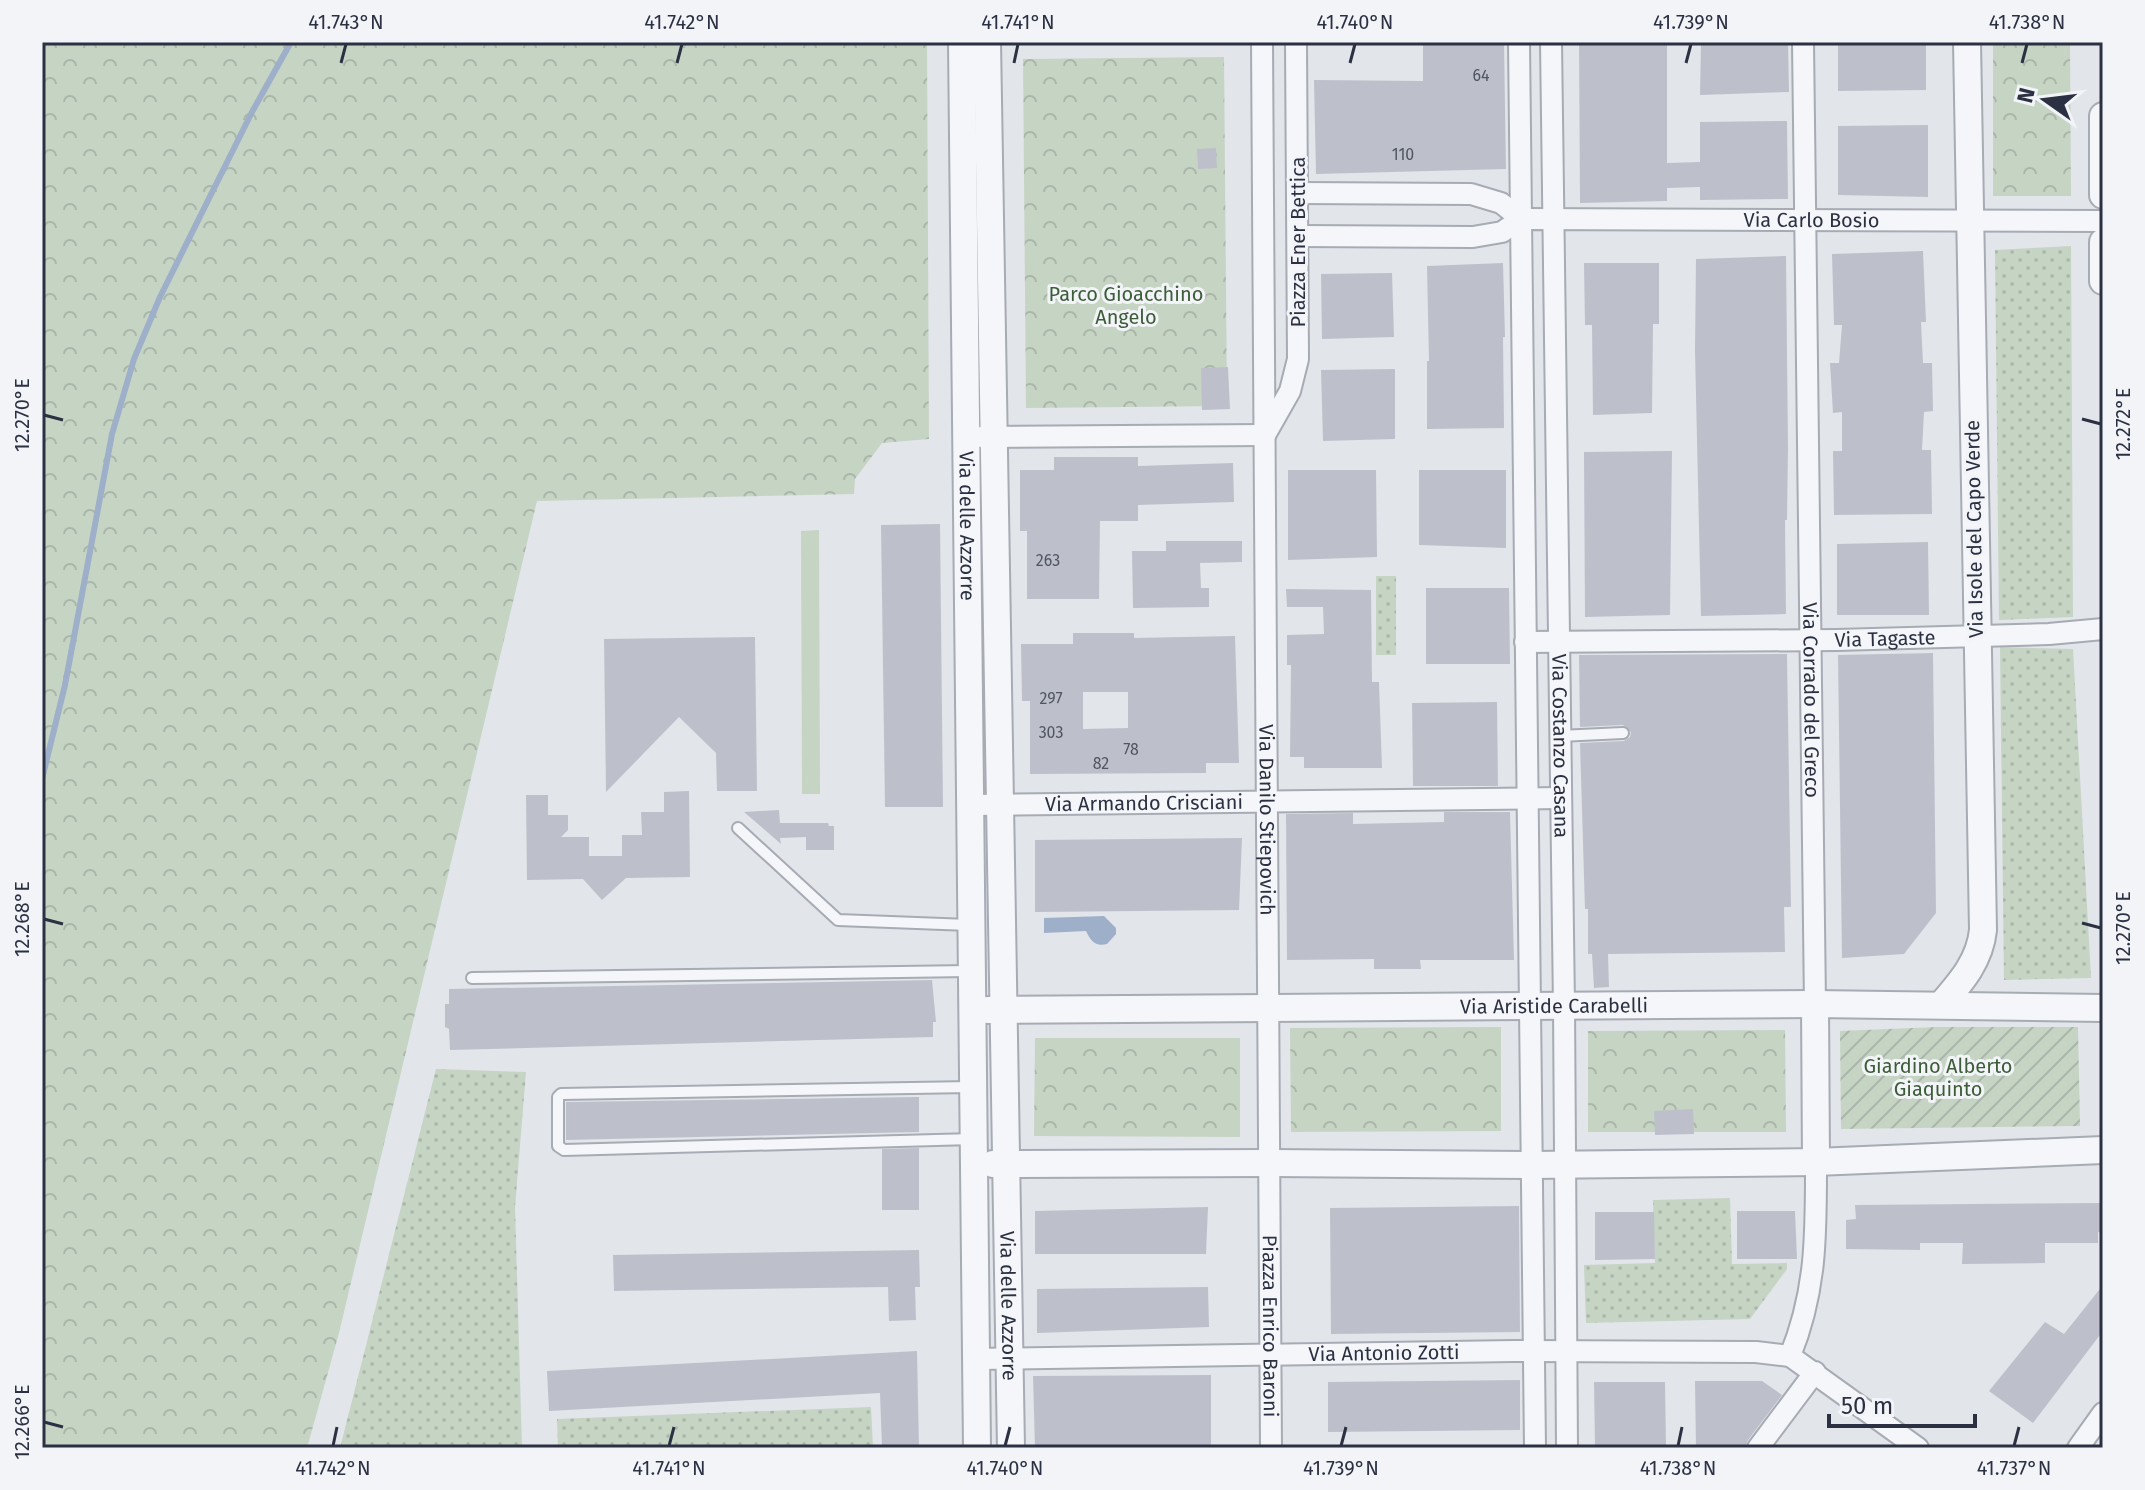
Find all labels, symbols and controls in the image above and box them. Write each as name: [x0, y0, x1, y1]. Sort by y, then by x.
text: 41.743°N: [308, 10, 384, 34]
text: 41.742°N: [644, 10, 720, 34]
text: 41.741°N: [981, 10, 1055, 34]
text: 41.740°N: [1317, 10, 1393, 34]
text: 41.739°N: [1653, 10, 1729, 34]
text: 41.738°N: [1989, 10, 2065, 34]
north arrow: [2005, 60, 2085, 140]
house number: 64: [1472, 66, 1490, 85]
text: N: [2011, 85, 2041, 106]
house number: 110: [1392, 145, 1414, 164]
street label: Piazza Ener Bettica: [1286, 156, 1310, 328]
street label: Via Carlo Bosio: [1744, 208, 1880, 232]
park label: Parco Gioacchino Angelo: [1049, 282, 1203, 329]
text: 12.270°E: [10, 378, 34, 452]
text: 12.272°E: [2111, 388, 2135, 460]
street label: Via Isole del Capo Verde: [1960, 420, 1988, 638]
street label: Via delle Azzorre: [954, 451, 980, 601]
house number: 263: [1036, 551, 1060, 570]
street label: Via Corrado del Greco: [1798, 602, 1824, 798]
street label: Via Tagaste: [1834, 625, 1936, 652]
street label: Via Costanzo Casana: [1547, 654, 1574, 838]
house number: 297: [1039, 689, 1063, 708]
house number: 303: [1039, 723, 1063, 742]
street label: Via Danilo Stiepovich: [1254, 724, 1280, 916]
house number: 78: [1123, 740, 1139, 759]
house number: 82: [1093, 754, 1109, 773]
street label: Via Armando Crisciani: [1045, 790, 1243, 816]
text: 12.268°E: [10, 881, 34, 957]
text: 12.270°E: [2111, 891, 2135, 965]
street label: Via Aristide Carabelli: [1460, 993, 1648, 1019]
park label: Giardino Alberto Giaquinto: [1864, 1054, 2012, 1101]
street label: Via delle Azzorre: [995, 1231, 1022, 1381]
street label: Piazza Enrico Baroni: [1258, 1235, 1283, 1417]
street label: Via Antonio Zotti: [1308, 1340, 1460, 1366]
scale bar: [1829, 1378, 1975, 1428]
text: 12.266°E: [10, 1384, 34, 1460]
text: 50 m: [1841, 1392, 1893, 1420]
text: 41.742°N: [295, 1456, 371, 1480]
text: 41.741°N: [632, 1456, 706, 1480]
text: 41.740°N: [967, 1456, 1043, 1480]
text: 41.739°N: [1303, 1456, 1379, 1480]
text: 41.738°N: [1640, 1456, 1716, 1480]
text: 41.737°N: [1977, 1456, 2051, 1480]

